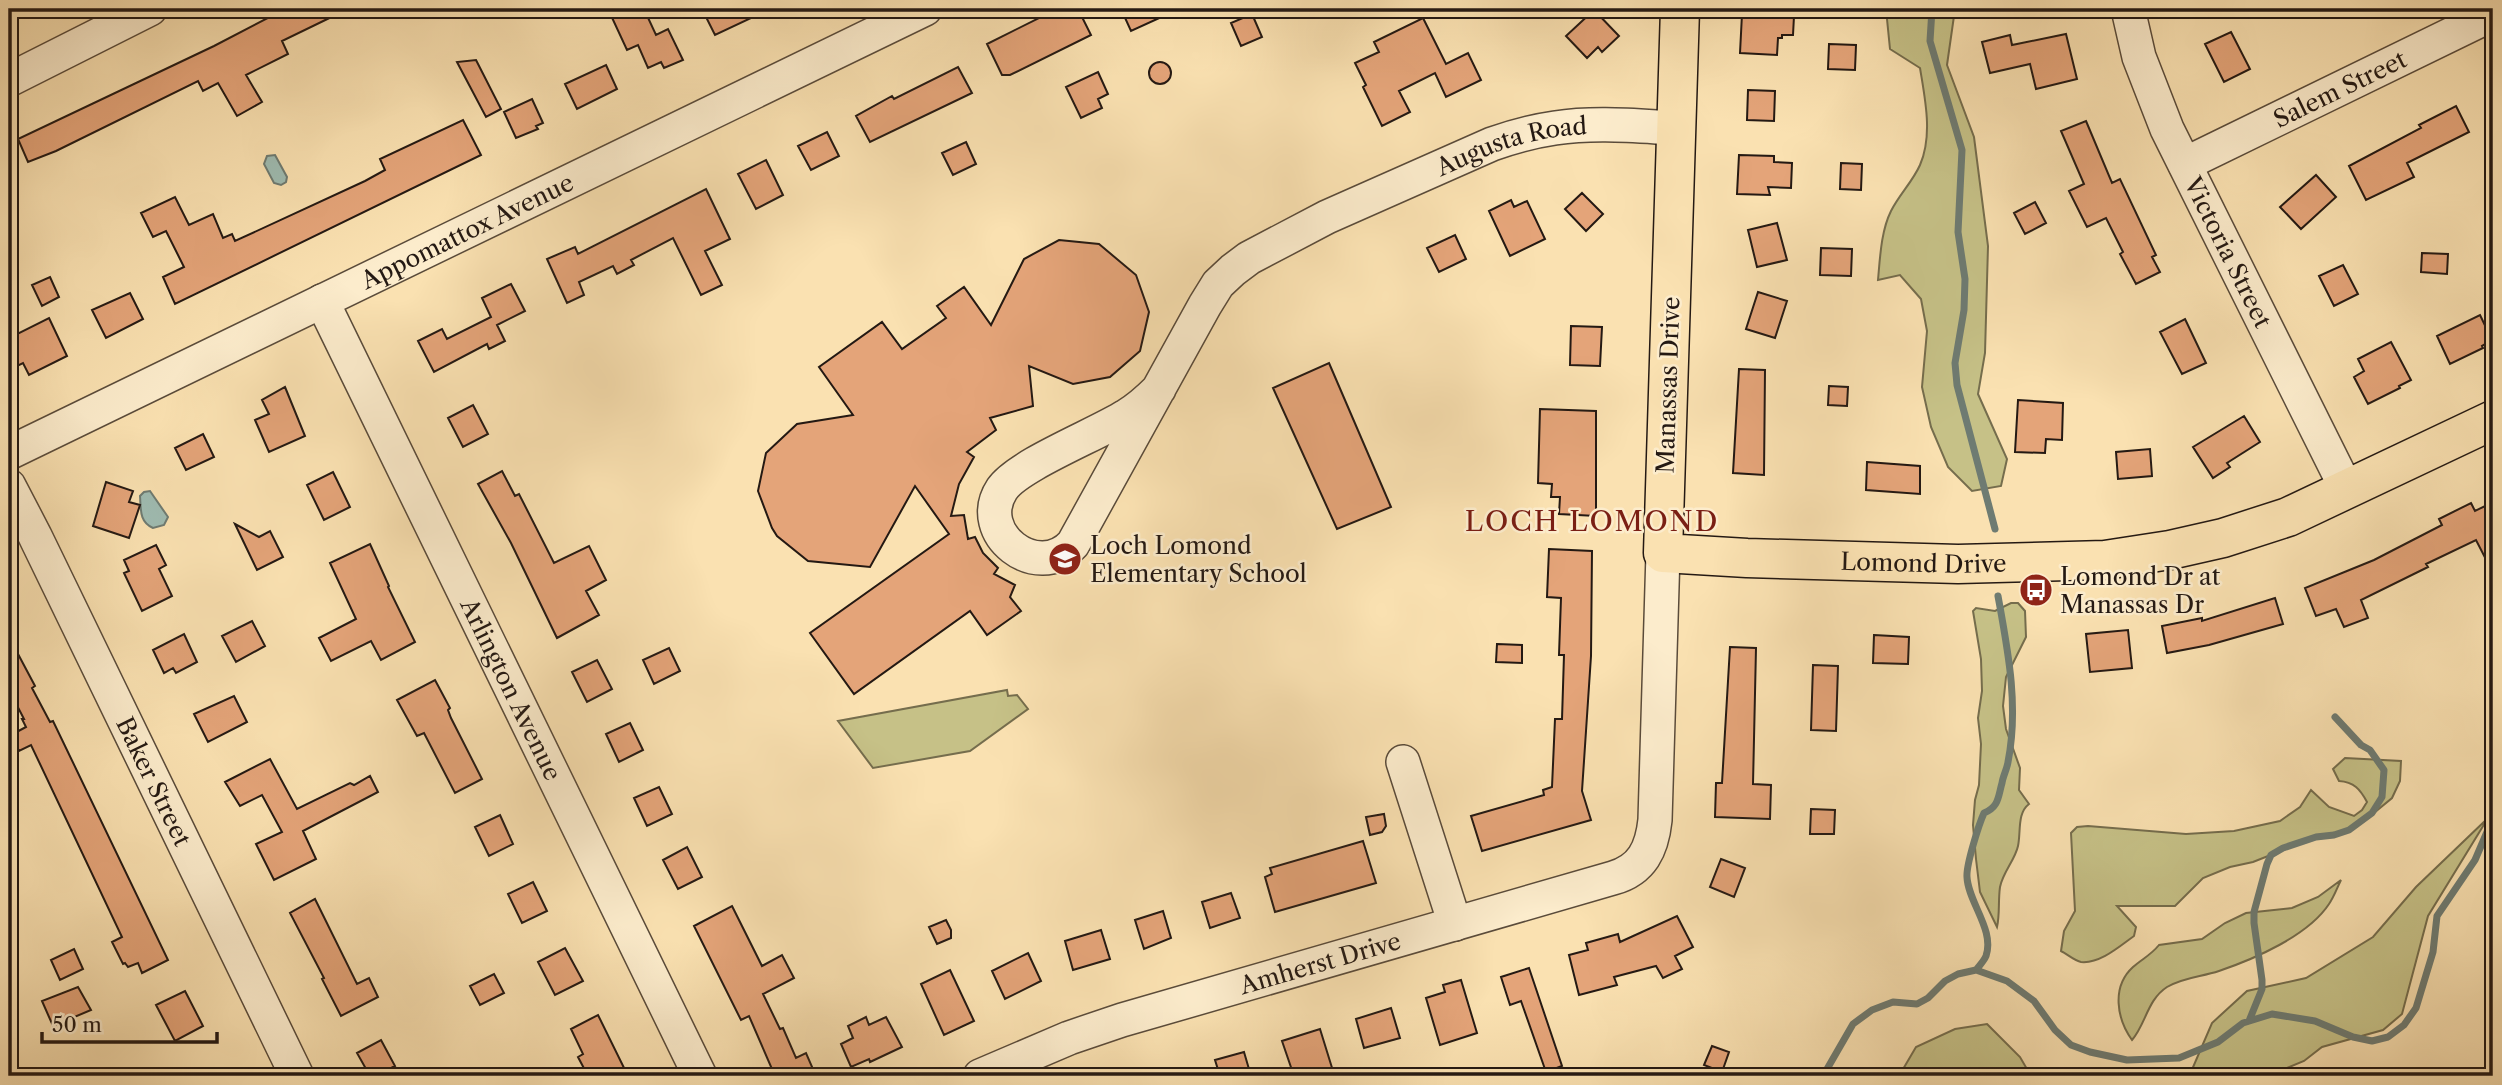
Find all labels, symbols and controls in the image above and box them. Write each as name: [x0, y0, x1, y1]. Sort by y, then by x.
street label: Salem Street: [2268, 44, 2411, 133]
street label: Augusta Road: [1431, 111, 1588, 182]
street label: Appomattox Avenue: [355, 167, 578, 295]
street label: Victoria Street: [2178, 171, 2278, 333]
street label: Manassas Drive: [1650, 296, 1686, 474]
district label: LOCH LOMOND: [1465, 504, 1719, 538]
place label: Loch Lomond Elementary School: [1090, 531, 1307, 588]
school or university icon: Loch Lomond Elementary School: [1046, 540, 1084, 578]
street label: Lomond Drive: [1840, 546, 2007, 579]
place label: Lomond Dr at Manassas Dr: [2060, 562, 2221, 619]
bus stop icon: Lomond Dr at Manassas Dr: [2017, 571, 2055, 609]
street label: Arlington Avenue: [454, 593, 568, 785]
street label: Baker Street: [110, 712, 198, 851]
street label: Amherst Drive: [1235, 926, 1404, 1000]
scale bar: [42, 1001, 217, 1045]
text: 50 m: [52, 1012, 102, 1037]

